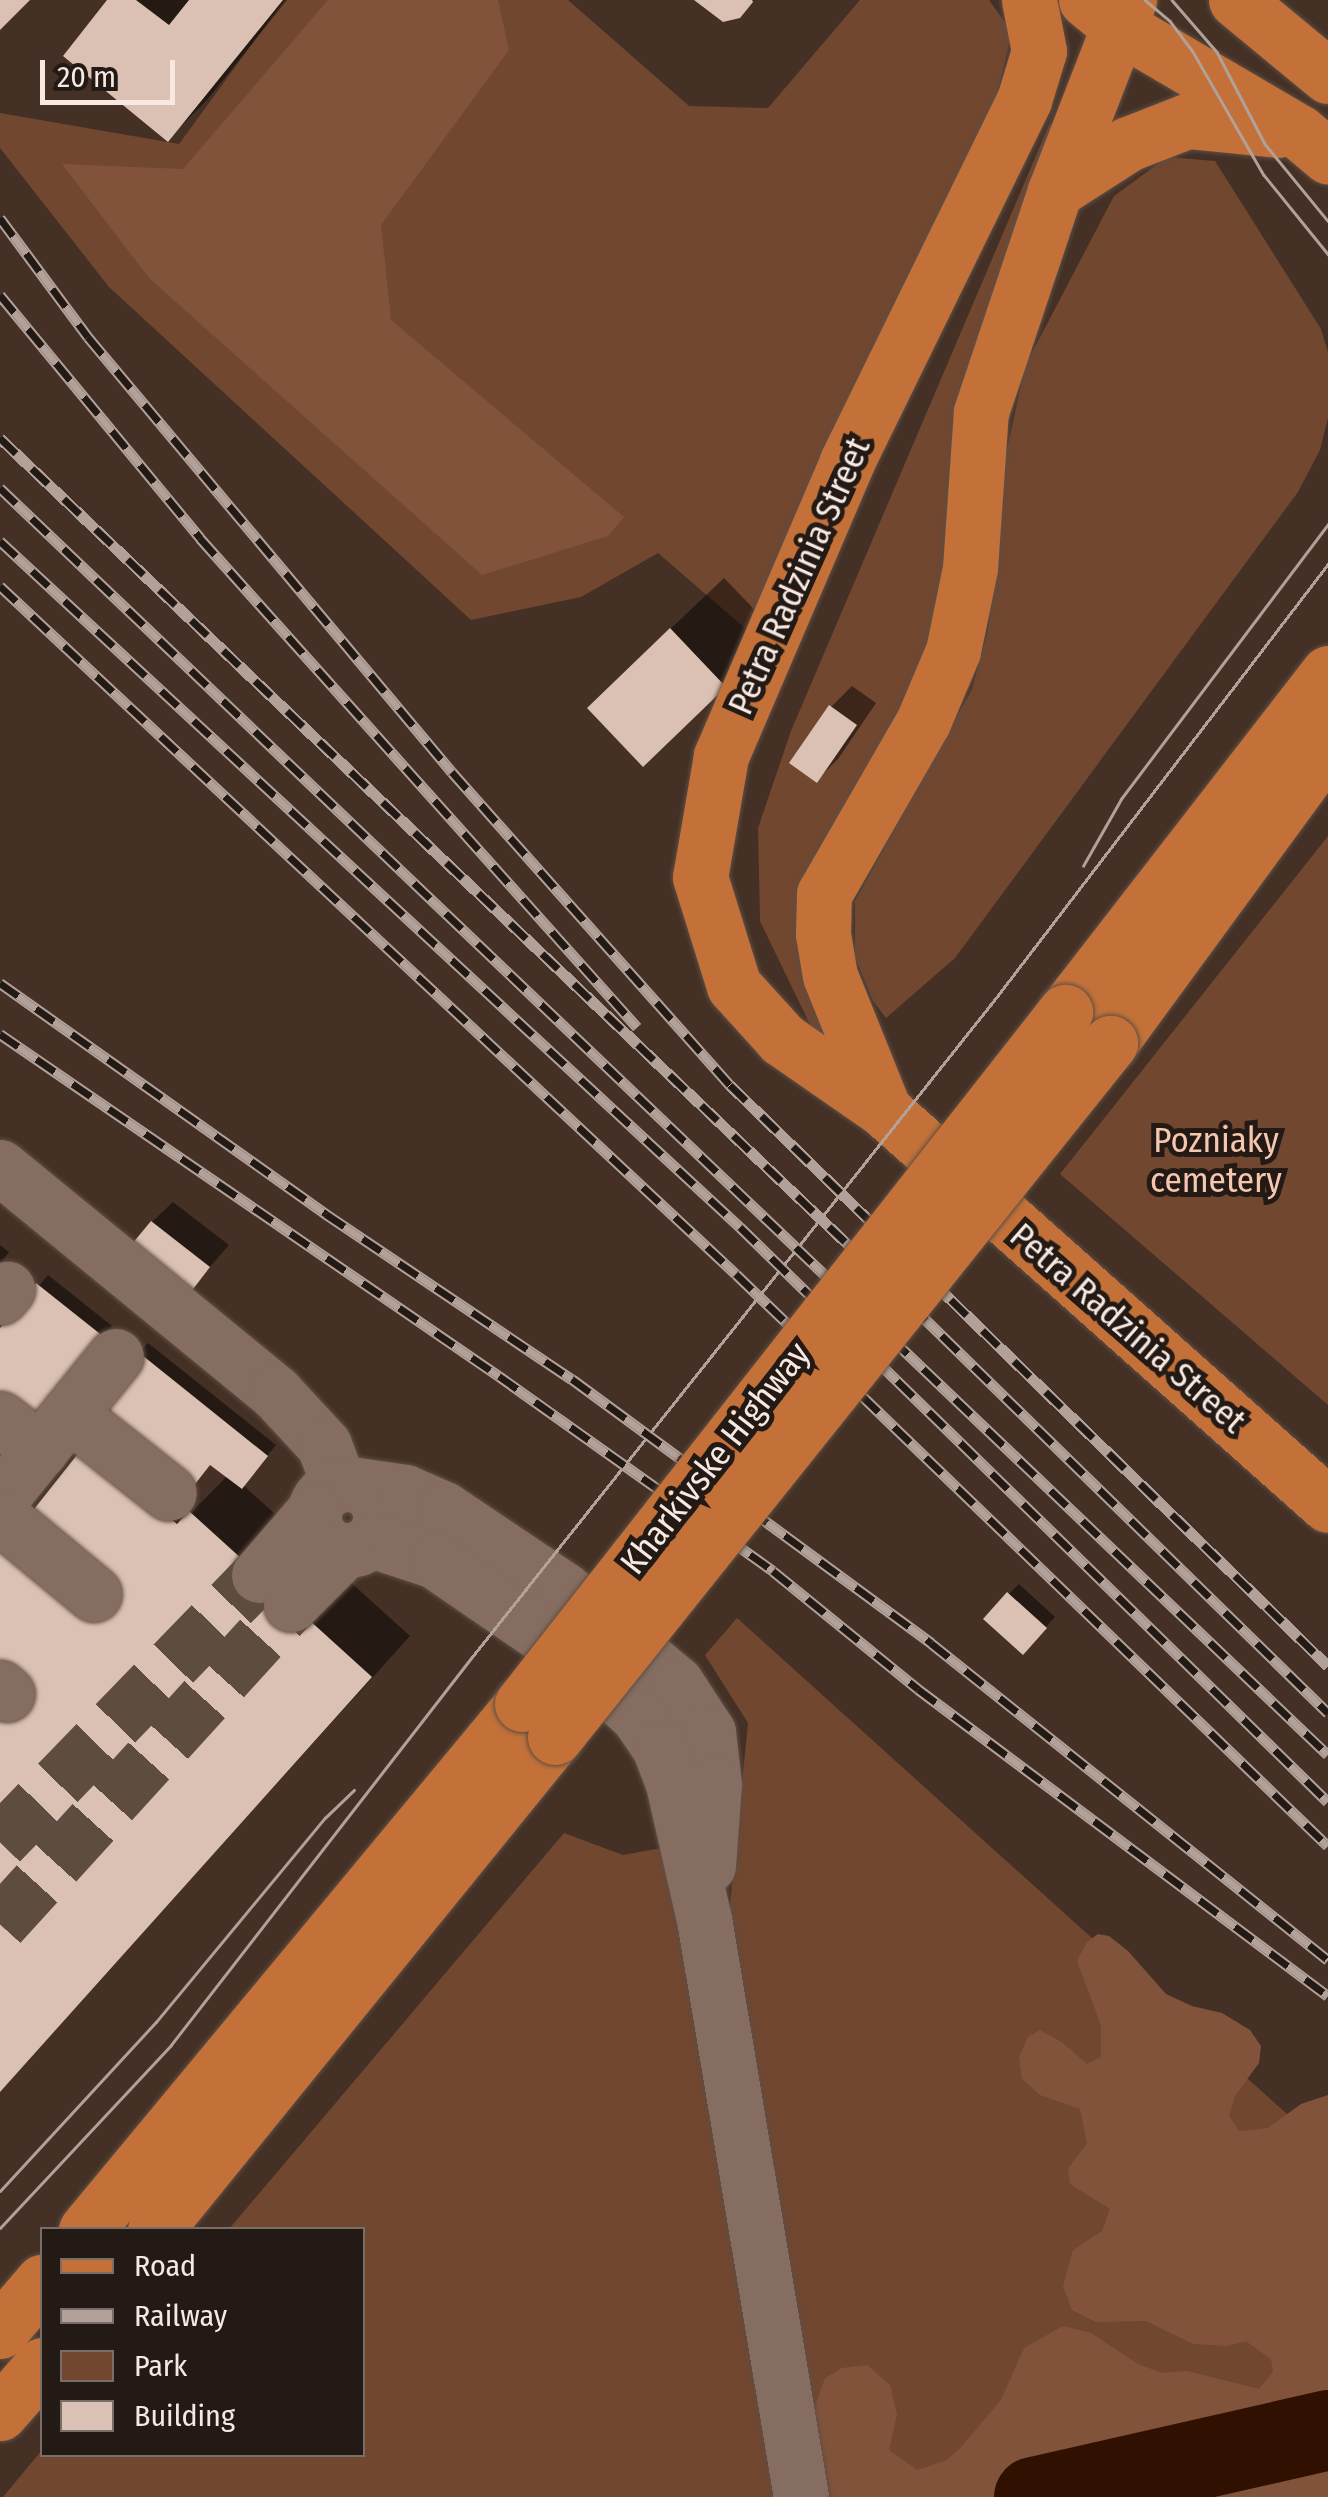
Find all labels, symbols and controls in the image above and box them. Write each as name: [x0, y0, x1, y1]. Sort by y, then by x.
scale bar: [45, 40, 180, 102]
text: 20 m: [57, 59, 116, 95]
street label: Petra Radzinia Street: [719, 431, 879, 721]
park label: Pozniaky cemetery: [1150, 1119, 1282, 1201]
street label: Petra Radzinia Street: [1002, 1214, 1254, 1442]
street label: Kharkivske Highway: [611, 1334, 819, 1582]
legend: [40, 2227, 365, 2457]
text: Road: [134, 2248, 196, 2284]
text: Railway: [134, 2298, 227, 2334]
text: Park: [134, 2348, 187, 2384]
text: Building: [134, 2398, 235, 2434]

